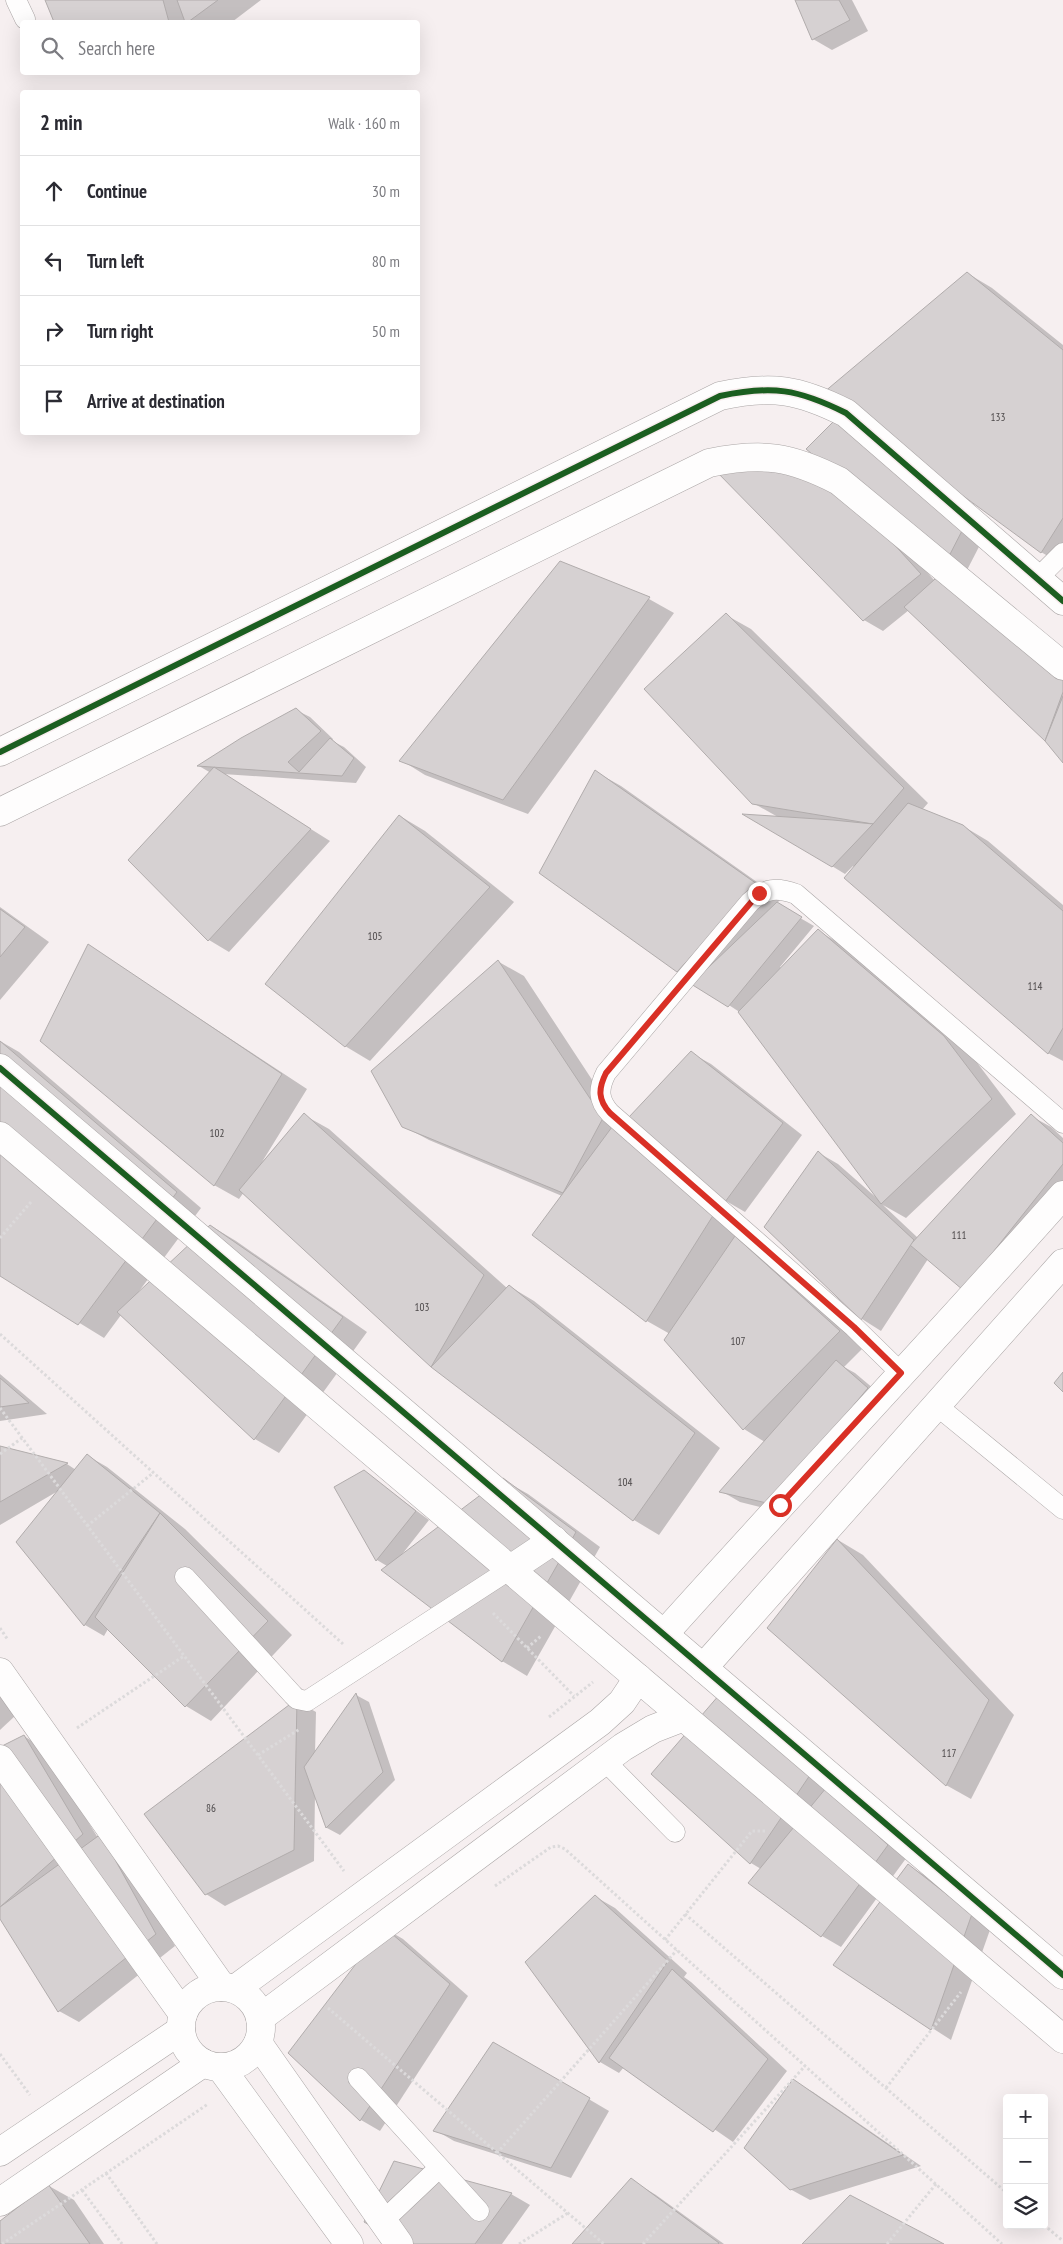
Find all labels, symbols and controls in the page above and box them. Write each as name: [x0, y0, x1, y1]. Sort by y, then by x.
search box: [20, 20, 420, 75]
icon: search: [38, 34, 66, 62]
text: Search here: [78, 36, 155, 60]
text: 2 min: [40, 109, 82, 136]
text: Walk · 160 m: [328, 113, 400, 133]
icon: ahead: [40, 177, 68, 205]
text: Continue: [87, 179, 147, 203]
text: 30 m: [372, 181, 400, 201]
icon: left: [40, 247, 68, 275]
text: Turn left: [87, 249, 144, 273]
text: 80 m: [372, 251, 400, 271]
icon: right: [40, 317, 68, 345]
text: Turn right: [87, 319, 153, 343]
text: 50 m: [372, 321, 400, 341]
icon: arrive: [40, 387, 68, 415]
text: Arrive at destination: [87, 389, 225, 413]
house number: 133: [991, 410, 1005, 424]
route end: [748, 882, 771, 905]
house number: 105: [368, 929, 382, 943]
house number: 114: [1028, 979, 1042, 993]
house number: 102: [210, 1126, 224, 1140]
house number: 111: [952, 1228, 966, 1242]
house number: 103: [415, 1300, 429, 1314]
house number: 107: [731, 1334, 745, 1348]
house number: 104: [618, 1475, 632, 1489]
route start: [769, 1494, 792, 1517]
house number: 117: [942, 1746, 956, 1760]
house number: 86: [206, 1801, 216, 1815]
map controls: [1003, 2094, 1048, 2229]
button: +: [1003, 2094, 1048, 2139]
button: −: [1003, 2139, 1048, 2184]
button: layers: [1003, 2184, 1048, 2229]

